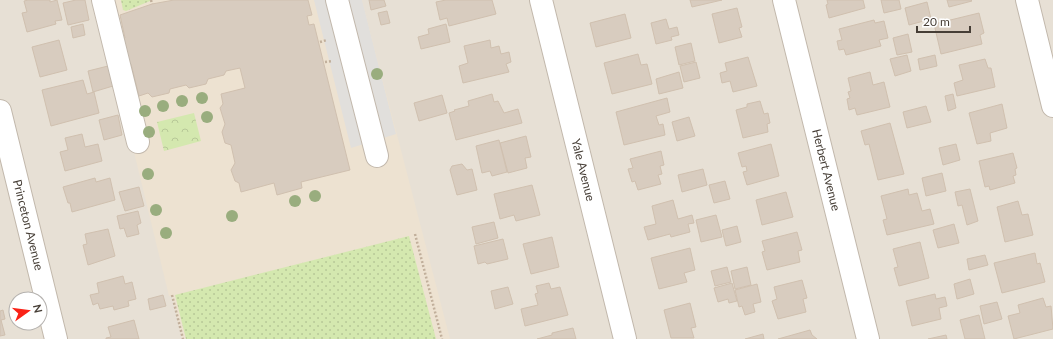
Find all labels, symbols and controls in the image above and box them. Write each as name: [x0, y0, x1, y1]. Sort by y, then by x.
scale bar: [917, 8, 970, 34]
text: 20 m: [923, 14, 950, 29]
street label: Herbert Avenue: [809, 127, 844, 212]
street label: Yale Avenue: [569, 137, 598, 203]
street label: Princeton Avenue: [10, 178, 47, 272]
north arrow: [8, 291, 48, 331]
text: N: [31, 303, 46, 314]

